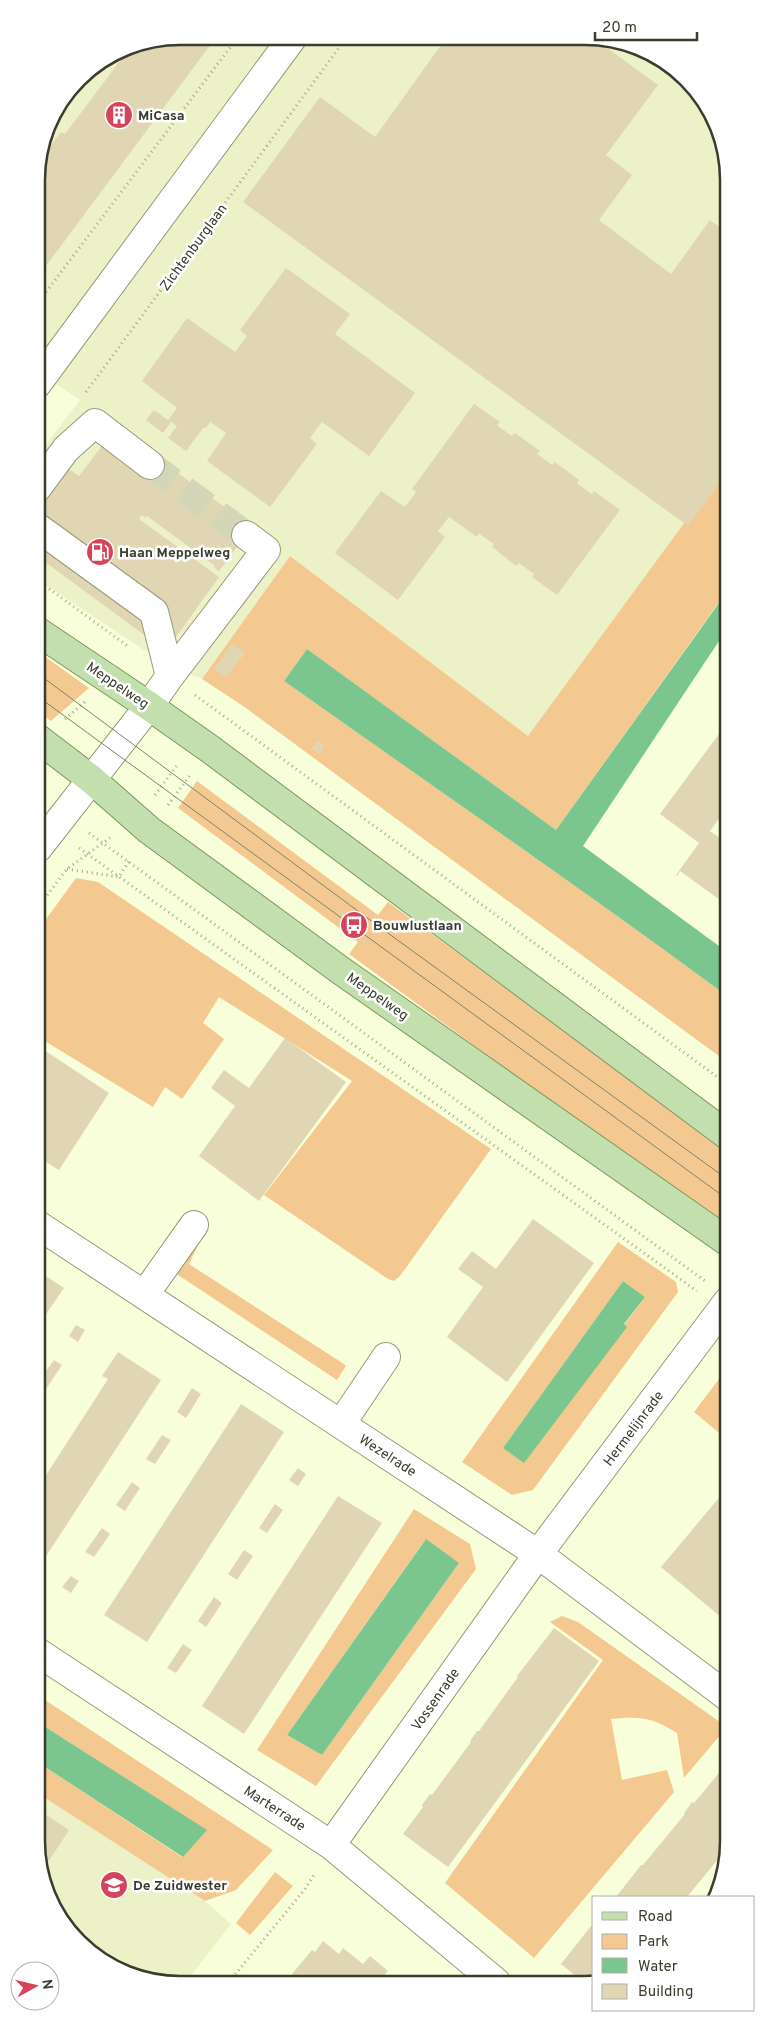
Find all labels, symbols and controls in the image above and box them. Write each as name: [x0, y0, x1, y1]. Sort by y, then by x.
scale bar: [595, 10, 698, 42]
text: 20 m: [602, 19, 637, 38]
building icon: MiCasa: [104, 100, 134, 130]
place label: MiCasa: [138, 108, 185, 125]
street label: Zichtenburglaan: [157, 201, 231, 295]
fuel station icon: Haan Meppelweg: [85, 537, 115, 567]
place label: Haan Meppelweg: [119, 545, 230, 562]
street label: Meppelweg: [83, 659, 152, 713]
bus stop icon: Bouwlustlaan: [339, 910, 369, 940]
place label: Bouwlustlaan: [373, 918, 462, 935]
street label: Meppelweg: [343, 970, 411, 1025]
street label: Hermelijnrade: [600, 1388, 668, 1470]
street label: Wezelrade: [355, 1431, 419, 1481]
street label: Vossenrade: [409, 1665, 464, 1734]
street label: Marterrade: [240, 1783, 308, 1836]
school or university icon: De Zuidwester: [99, 1870, 129, 1900]
place label: De Zuidwester: [133, 1878, 227, 1895]
legend: [592, 1896, 755, 2011]
text: Road: [638, 1908, 673, 1927]
text: Park: [638, 1933, 669, 1952]
text: Water: [638, 1958, 678, 1977]
north arrow: [10, 1961, 60, 2011]
text: N: [37, 1978, 56, 1991]
text: Building: [638, 1983, 693, 2002]

